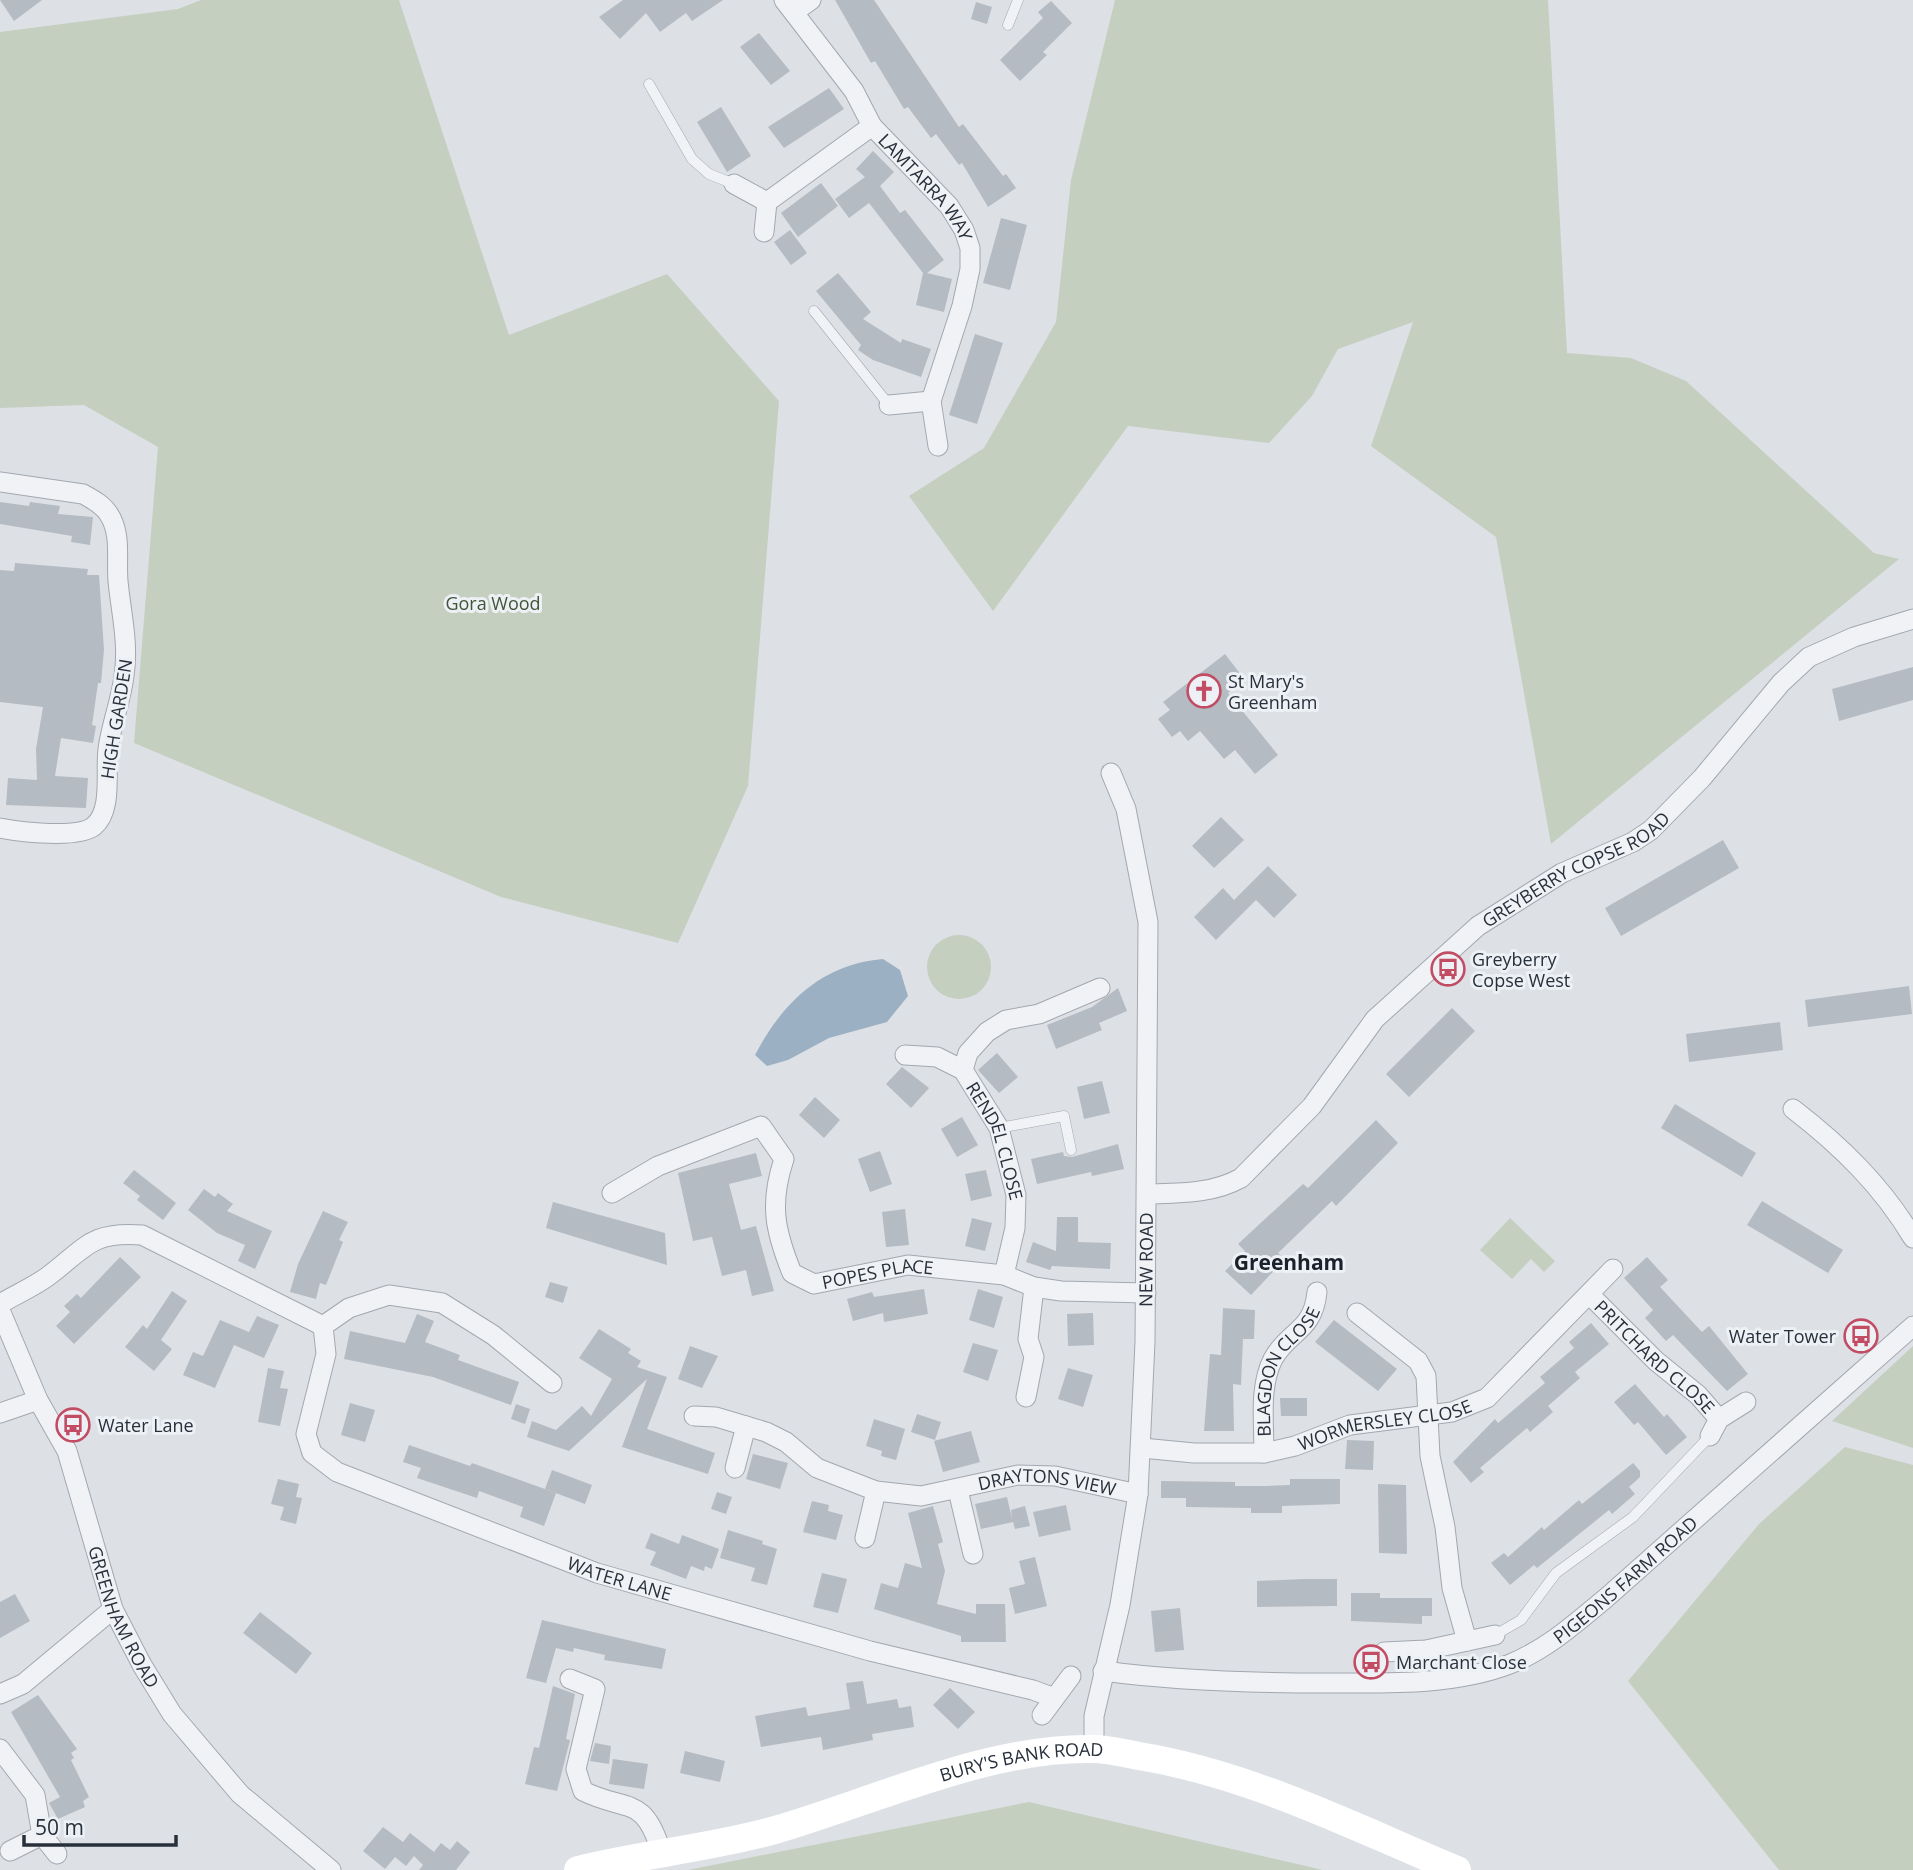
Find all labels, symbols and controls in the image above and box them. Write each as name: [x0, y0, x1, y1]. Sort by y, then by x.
street label: LAMTARRA WAY: [873, 128, 979, 244]
park label: Gora Wood: [445, 591, 541, 615]
street label: HIGH GARDEN: [95, 657, 137, 781]
place label: St Mary's Greenham: [1228, 669, 1317, 714]
church icon: St Mary's Greenham: [1185, 672, 1223, 710]
street label: GREYBERRY COPSE ROAD: [1477, 806, 1675, 933]
place label: Greyberry Copse West: [1472, 947, 1570, 992]
bus stop icon: Greyberry Copse West: [1429, 950, 1467, 988]
street label: RENDEL CLOSE: [961, 1077, 1029, 1203]
street label: NEW ROAD: [1133, 1212, 1158, 1307]
district label: Greenham: [1234, 1248, 1344, 1276]
street label: POPES PLACE: [820, 1252, 935, 1294]
street label: PRITCHARD CLOSE: [1590, 1295, 1720, 1418]
street label: BLAGDON CLOSE: [1251, 1303, 1325, 1437]
bus stop icon: Water Tower: [1842, 1317, 1880, 1355]
place label: Water Tower: [1729, 1324, 1837, 1348]
street label: WORMERSLEY CLOSE: [1295, 1393, 1475, 1456]
bus stop icon: Water Lane: [54, 1406, 92, 1444]
place label: Water Lane: [98, 1413, 194, 1437]
street label: DRAYTONS VIEW: [975, 1462, 1119, 1501]
street label: PIGEONS FARM ROAD: [1548, 1511, 1702, 1648]
street label: GREENHAM ROAD: [83, 1543, 165, 1692]
street label: WATER LANE: [564, 1551, 675, 1606]
bus stop icon: Marchant Close: [1352, 1643, 1390, 1681]
place label: Marchant Close: [1396, 1650, 1527, 1674]
street label: BURY'S BANK ROAD: [937, 1737, 1104, 1787]
scale bar: [24, 1804, 177, 1848]
text: 50 m: [35, 1813, 84, 1841]

